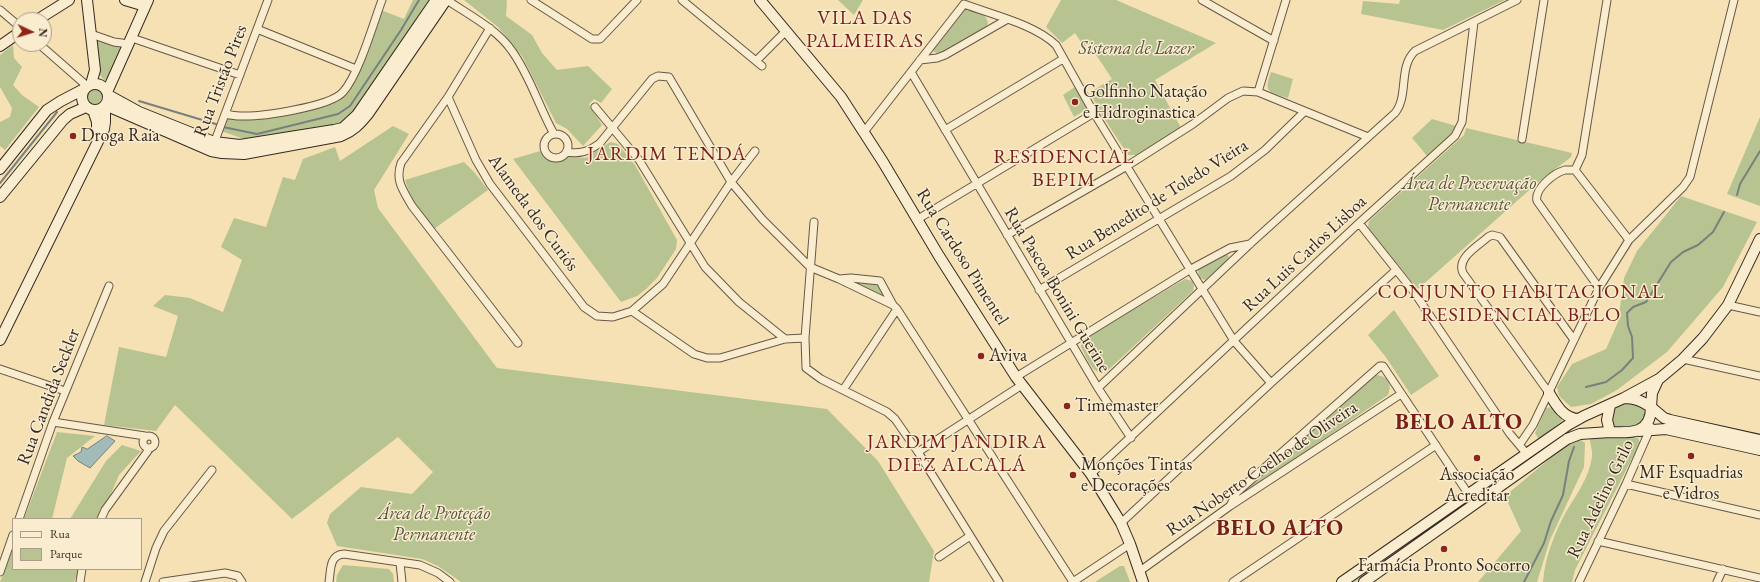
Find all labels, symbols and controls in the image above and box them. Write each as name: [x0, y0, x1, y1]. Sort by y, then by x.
district label: VILA DAS PALMEIRAS: [806, 7, 924, 54]
north arrow: [12, 12, 52, 52]
street label: Rua Tristão Pires: [190, 22, 252, 140]
text: N: [36, 28, 50, 38]
park label: Sistema de Lazer: [1079, 38, 1193, 60]
place label: Golfinho Natação e Hidroginastica: [1083, 81, 1207, 124]
marker: Golfinho Natação e Hidroginastica: [1070, 97, 1080, 107]
place label: Droga Raia: [81, 125, 160, 147]
marker: Droga Raia: [68, 131, 78, 141]
street label: Rua Benedito de Toledo Vieira: [1062, 135, 1252, 265]
district label: JARDIM TENDÁ: [587, 143, 747, 167]
district label: RESIDENCIAL BEPIM: [993, 146, 1135, 193]
street label: Alameda dos Curiós: [483, 150, 583, 276]
park label: Área de Preservação Permanente: [1402, 173, 1536, 216]
street label: Rua Cardoso Pimentel: [911, 185, 1013, 329]
street label: Rua Luis Carlos Lisboa: [1239, 191, 1371, 317]
street label: Rua Pascoa Bonini Guerine: [999, 203, 1115, 377]
district label: CONJUNTO HABITACIONAL RESIDENCIAL BELO: [1377, 281, 1665, 328]
street label: Rua Candida Seckler: [13, 326, 85, 468]
place label: Aviva: [989, 345, 1027, 367]
marker: Aviva: [976, 351, 986, 361]
place label: Timemaster: [1075, 395, 1158, 417]
street label: Rua Noberto Coelho de Oliveira: [1162, 397, 1362, 541]
marker: Timemaster: [1062, 401, 1072, 411]
district label: BELO ALTO: [1395, 410, 1523, 436]
district label: JARDIM JANDIRA DIEZ ALCALÁ: [867, 431, 1047, 478]
street label: Rua Adelino Grilo: [1563, 436, 1639, 562]
marker: MF Esquadrias e Vidros: [1686, 451, 1696, 461]
marker: Associação Acreditar: [1472, 453, 1482, 463]
place label: Monções Tintas e Decorações: [1081, 454, 1192, 496]
place label: MF Esquadrias e Vidros: [1639, 462, 1743, 504]
place label: Associação Acreditar: [1439, 464, 1515, 506]
marker: Monções Tintas e Decorações: [1068, 470, 1078, 480]
park label: Área de Proteção Permanente: [378, 503, 490, 546]
district label: BELO ALTO: [1216, 516, 1344, 542]
legend: [12, 518, 142, 570]
text: Rua: [50, 526, 70, 542]
marker: Farmácia Pronto Socorro: [1439, 544, 1449, 554]
text: Parque: [50, 546, 82, 562]
place label: Farmácia Pronto Socorro: [1358, 555, 1530, 577]

